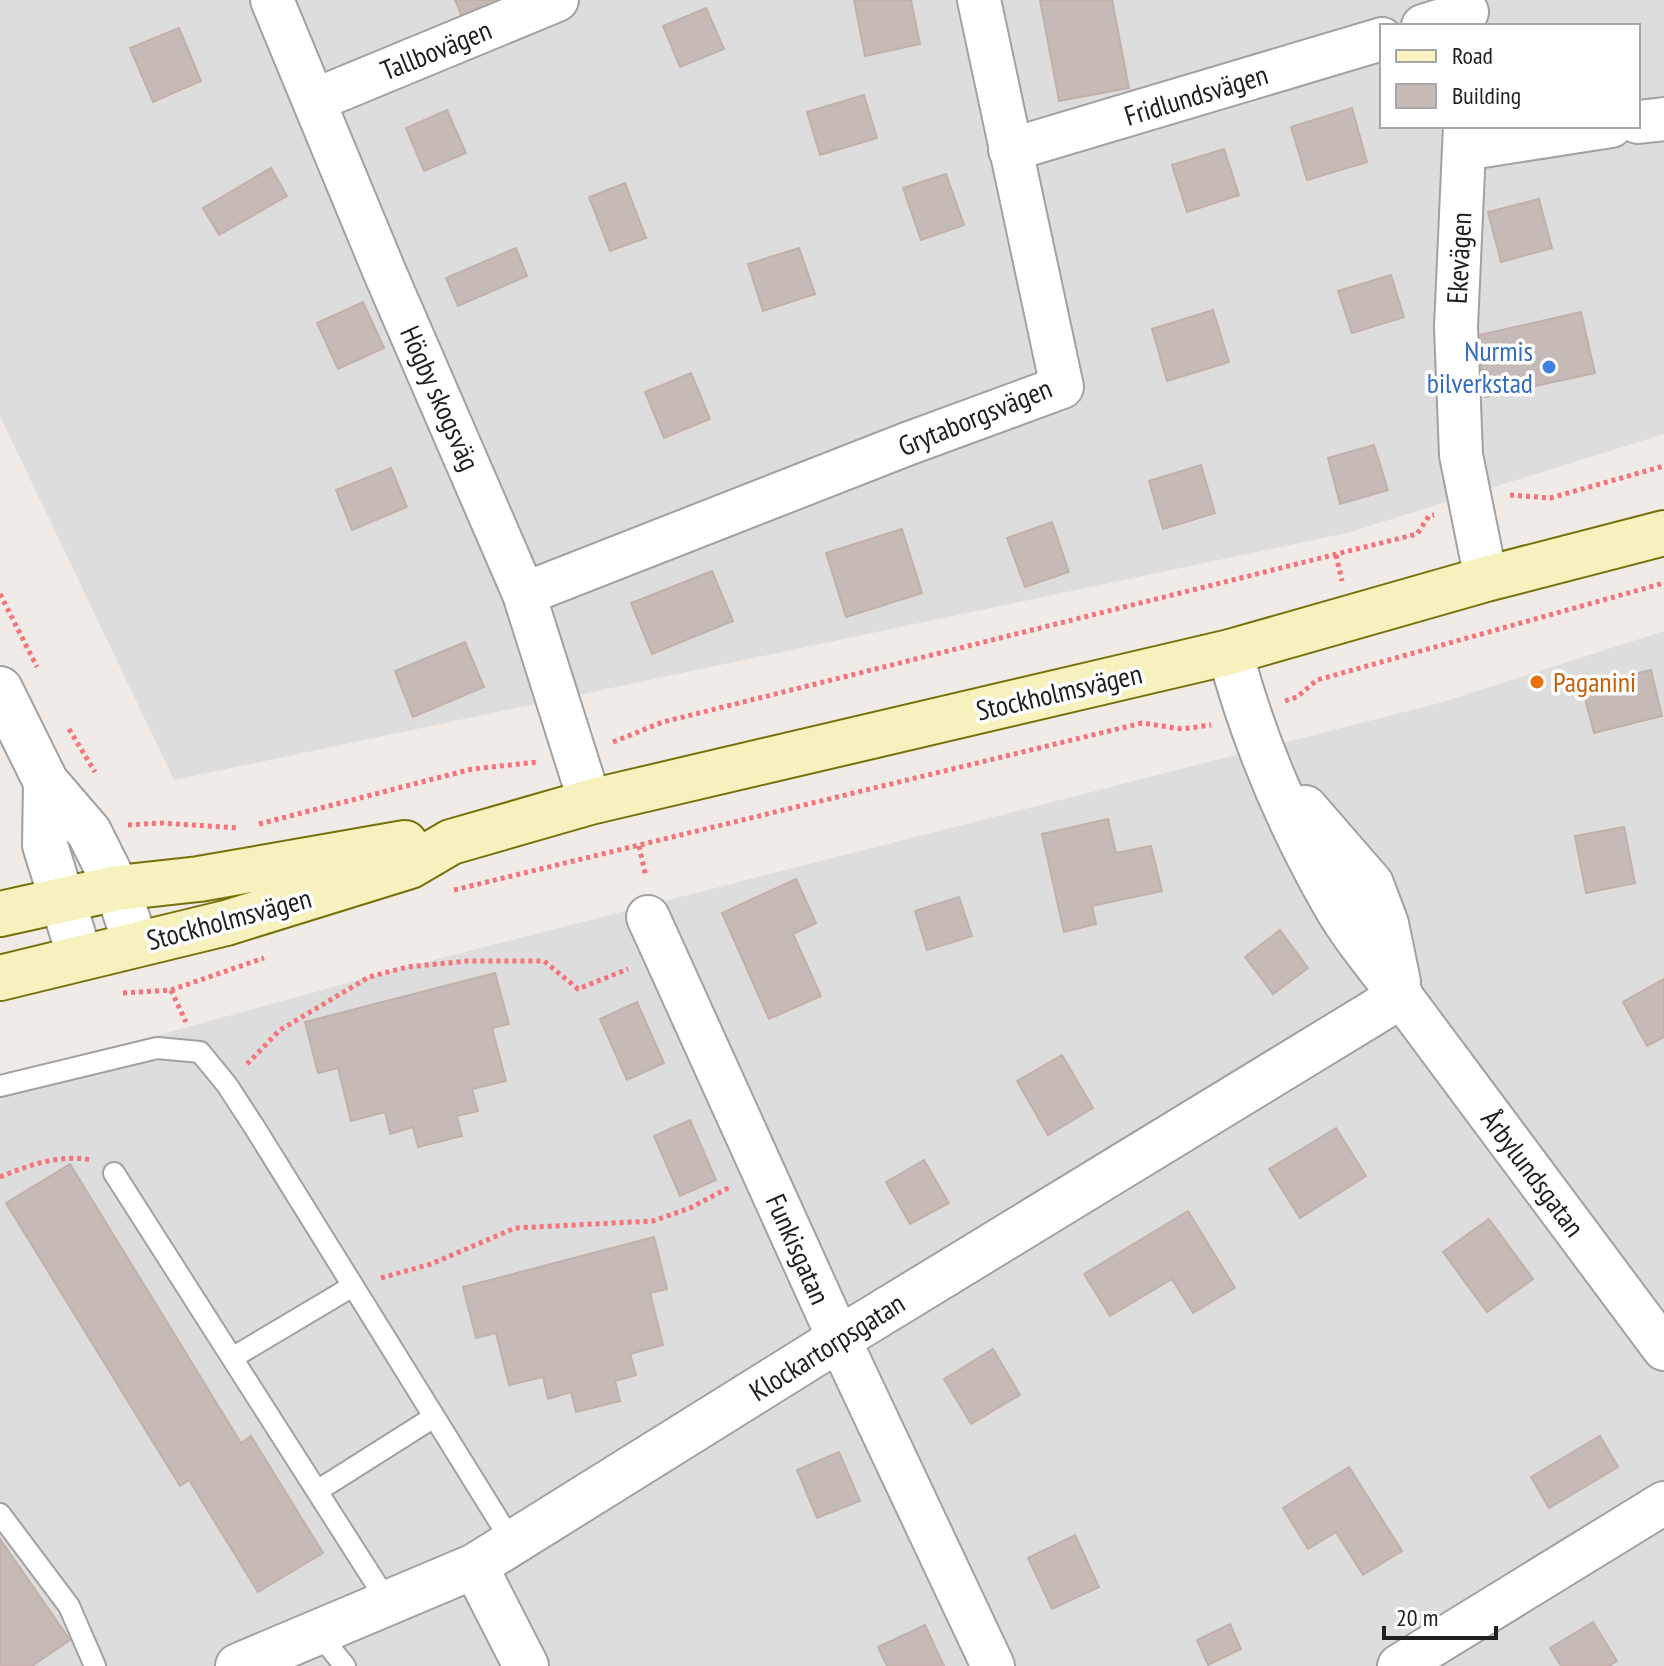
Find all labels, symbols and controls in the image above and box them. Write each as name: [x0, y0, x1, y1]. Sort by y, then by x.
street label: Tallbovägen: [375, 11, 497, 88]
legend: [1380, 24, 1640, 128]
text: Road: [1452, 40, 1493, 71]
street label: Fridlundsvägen: [1120, 55, 1272, 134]
text: Building: [1452, 80, 1521, 111]
street label: Ekevägen: [1438, 211, 1479, 305]
street label: Högby skogsväg: [392, 320, 489, 476]
place label: Nurmis bilverkstad: [1427, 332, 1533, 401]
marker: Nurmis bilverkstad: [1540, 358, 1558, 376]
street label: Grytaborgsvägen: [893, 369, 1057, 464]
street label: Stockholmsvägen: [972, 654, 1145, 729]
place label: Paganini: [1553, 663, 1636, 700]
marker: Paganini: [1528, 673, 1546, 691]
street label: Stockholmsvägen: [142, 879, 315, 958]
street label: Årbylundsgatan: [1473, 1102, 1593, 1244]
street label: Funkisgatan: [758, 1188, 839, 1310]
street label: Klockartorpsgatan: [742, 1284, 911, 1409]
scale bar: [1384, 1590, 1496, 1640]
text: 20 m: [1396, 1602, 1438, 1633]

